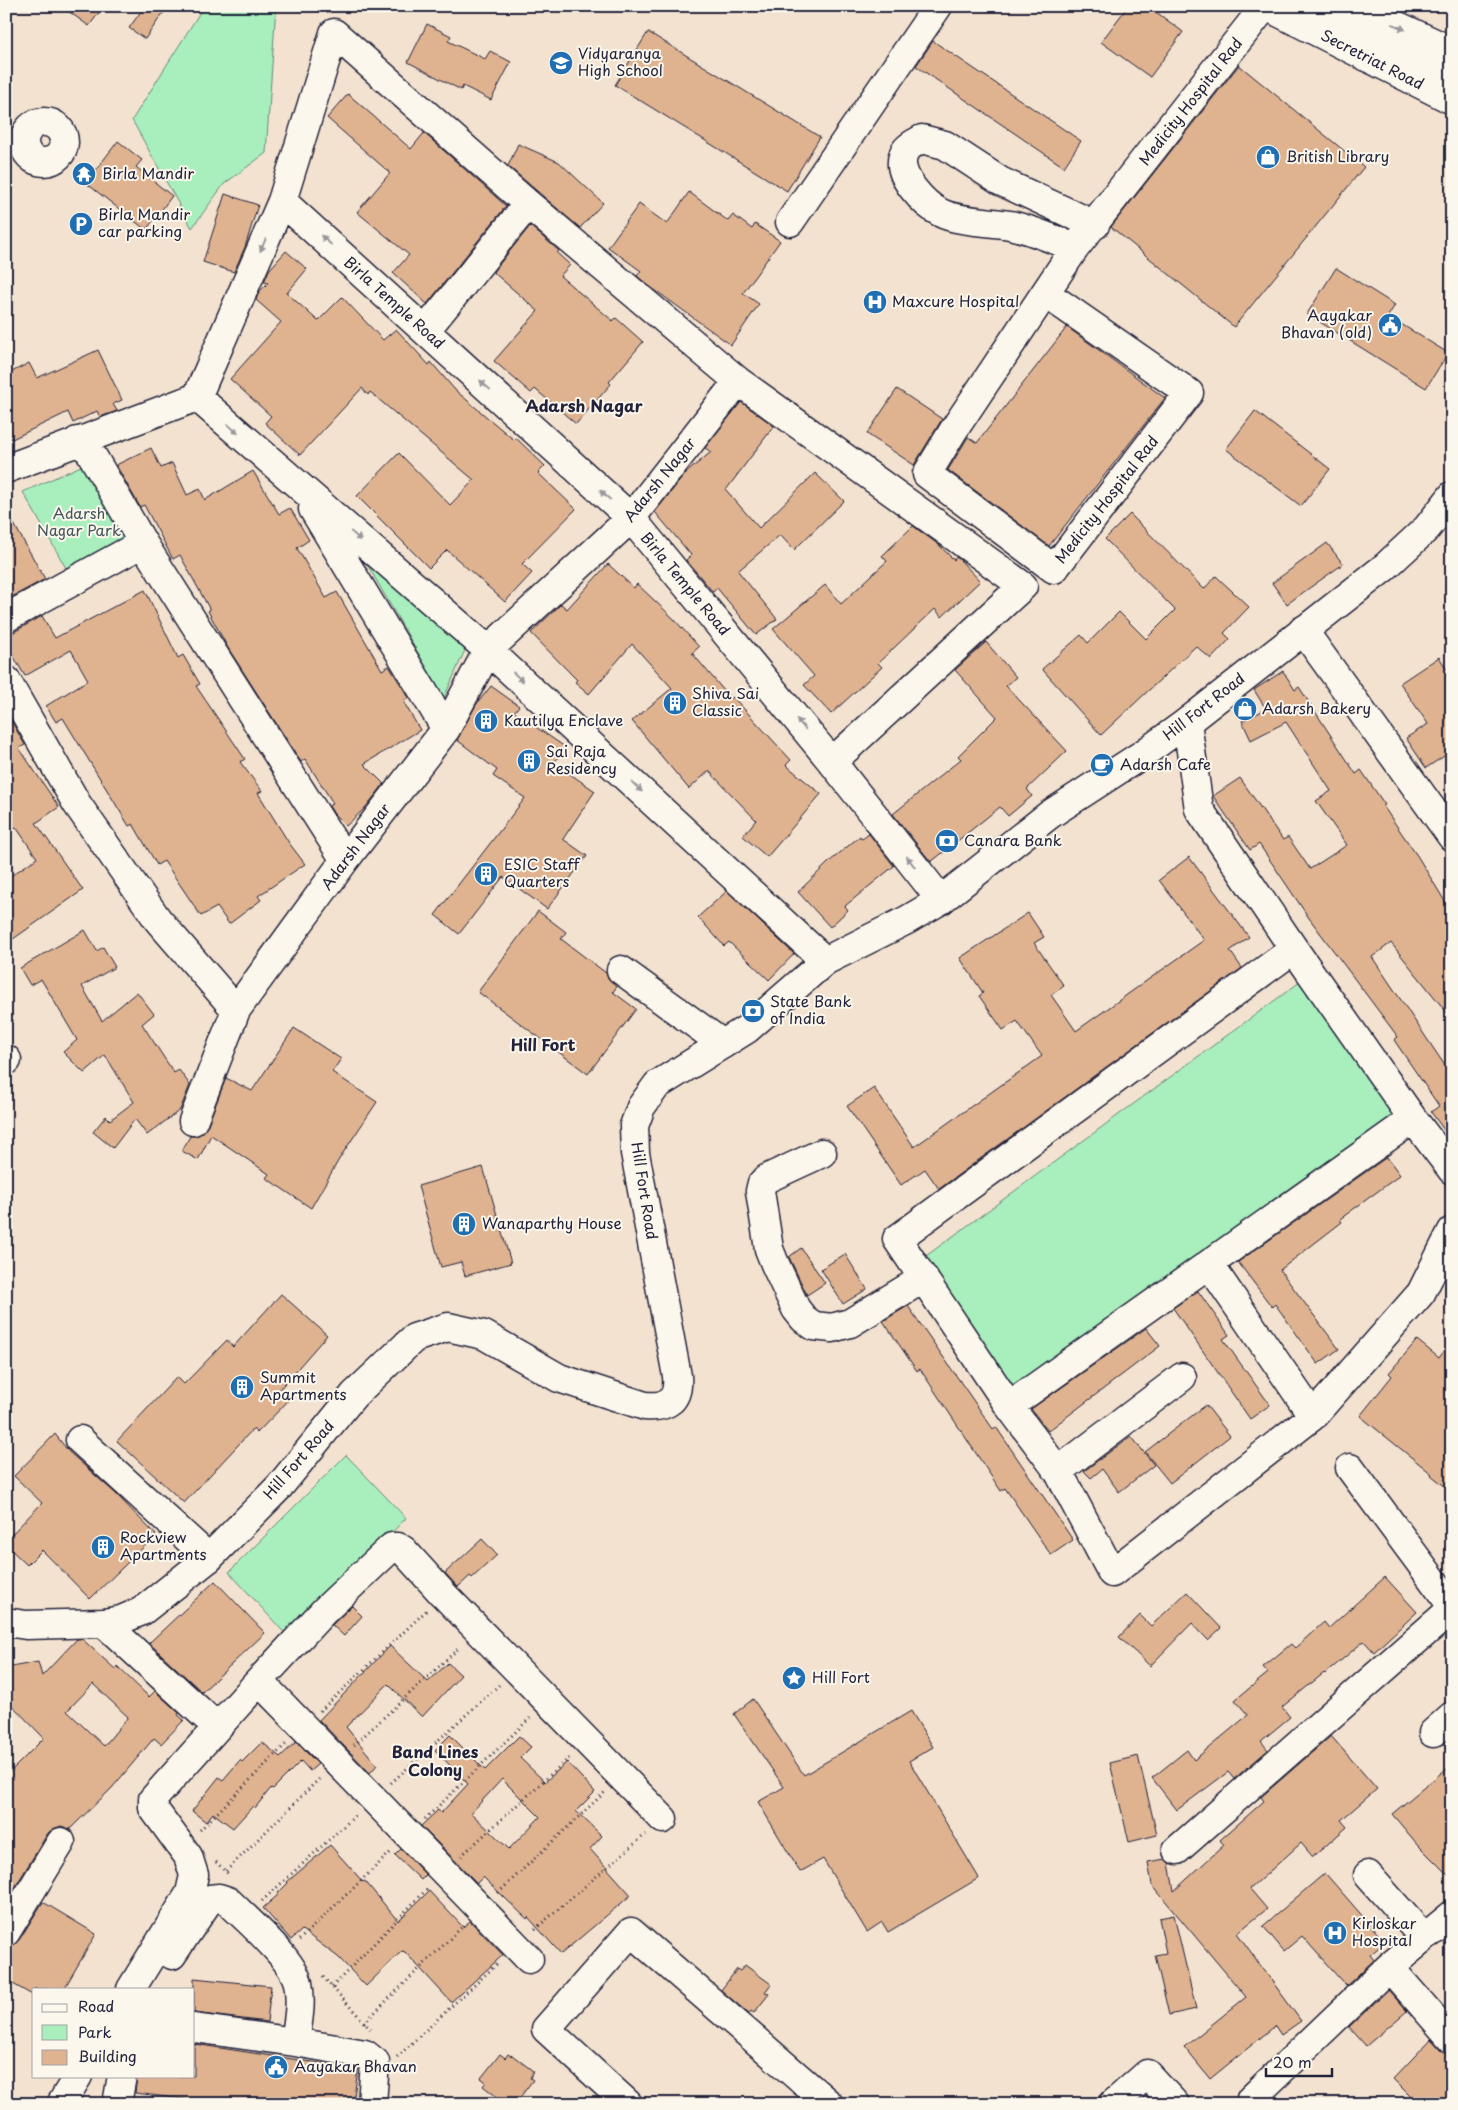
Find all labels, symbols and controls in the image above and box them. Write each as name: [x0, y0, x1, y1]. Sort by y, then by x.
street label: Secretriat Road: [1317, 23, 1428, 95]
one-way arrow: [1392, 24, 1406, 32]
street label: Medicity Hospital Rad: [1132, 32, 1247, 170]
place label: Vidyaranya High School: [578, 41, 663, 81]
school or university icon: Vidyaranya High School: [548, 50, 574, 76]
shop icon: British Library: [1255, 144, 1281, 170]
place label: British Library: [1286, 144, 1389, 167]
temple icon: Birla Mandir: [71, 161, 97, 187]
place label: Birla Mandir: [102, 161, 194, 184]
place label: Birla Mandir car parking: [98, 202, 190, 242]
parking icon: Birla Mandir car parking: [68, 211, 94, 237]
one-way arrow: [319, 235, 332, 246]
one-way arrow: [258, 238, 266, 252]
street label: Birla Temple Road: [339, 250, 451, 354]
hospital icon: Maxcure Hospital: [862, 289, 888, 315]
place label: Maxcure Hospital: [892, 289, 1019, 312]
place label: Aayakar Bhavan (old): [1281, 303, 1372, 343]
public building icon: Aayakar Bhavan (old): [1377, 312, 1403, 338]
one-way arrow: [479, 379, 491, 391]
district label: Adarsh Nagar: [525, 393, 643, 417]
one-way arrow: [227, 423, 239, 435]
street label: Medicity Hospital Rad: [1048, 430, 1163, 568]
street label: Adarsh Nagar: [617, 431, 701, 526]
one-way arrow: [599, 489, 611, 501]
park label: Adarsh Nagar Park: [37, 501, 121, 541]
street label: Birla Temple Road: [636, 526, 736, 640]
one-way arrow: [349, 530, 361, 542]
street label: Hill Fort Road: [1157, 666, 1249, 745]
one-way arrow: [511, 671, 523, 683]
place label: Shiva Sai Classic: [692, 681, 759, 721]
building icon: Shiva Sai Classic: [662, 690, 688, 716]
shop icon: Adarsh Bakery: [1232, 696, 1258, 722]
place label: Adarsh Bakery: [1262, 696, 1371, 719]
building icon: Kautilya Enclave: [473, 708, 499, 734]
place label: Kautilya Enclave: [504, 708, 623, 731]
one-way arrow: [796, 718, 807, 731]
place label: Sai Raja Residency: [546, 739, 617, 779]
building icon: Sai Raja Residency: [516, 748, 542, 774]
cafe icon: Adarsh Cafe: [1089, 752, 1115, 778]
place label: Adarsh Cafe: [1120, 752, 1211, 775]
one-way arrow: [631, 781, 643, 793]
street label: Adarsh Nagar: [315, 797, 395, 894]
bank icon: Canara Bank: [934, 828, 960, 854]
place label: Canara Bank: [964, 828, 1062, 851]
place label: ESIC Staff Quarters: [504, 852, 581, 892]
one-way arrow: [906, 855, 916, 868]
building icon: ESIC Staff Quarters: [473, 861, 499, 887]
place label: State Bank of India: [770, 989, 852, 1029]
bank icon: State Bank of India: [740, 998, 766, 1024]
district label: Hill Fort: [511, 1032, 576, 1056]
street label: Hill Fort Road: [626, 1140, 665, 1241]
building icon: Wanaparthy House: [451, 1211, 477, 1237]
place label: Wanaparthy House: [482, 1211, 622, 1234]
place label: Summit Apartments: [260, 1365, 347, 1405]
building icon: Summit Apartments: [229, 1374, 255, 1400]
street label: Hill Fort Road: [257, 1414, 339, 1504]
place label: Rockview Apartments: [120, 1525, 207, 1565]
building icon: Rockview Apartments: [90, 1534, 116, 1560]
place icon: Hill Fort: [781, 1665, 807, 1691]
place label: Hill Fort: [812, 1665, 870, 1688]
district label: Band Lines Colony: [392, 1739, 479, 1781]
place label: Kirloskar Hospital: [1352, 1911, 1416, 1951]
hospital icon: Kirloskar Hospital: [1322, 1920, 1348, 1946]
legend: [32, 1988, 195, 2078]
text: Road: [78, 1994, 114, 2017]
text: Park: [78, 2020, 112, 2043]
text: Building: [78, 2044, 137, 2067]
scale bar: [1266, 2045, 1332, 2077]
text: 20 m: [1273, 2050, 1312, 2073]
public building icon: Aayakar Bhavan: [263, 2054, 289, 2080]
place label: Aayakar Bhavan: [294, 2054, 417, 2077]

